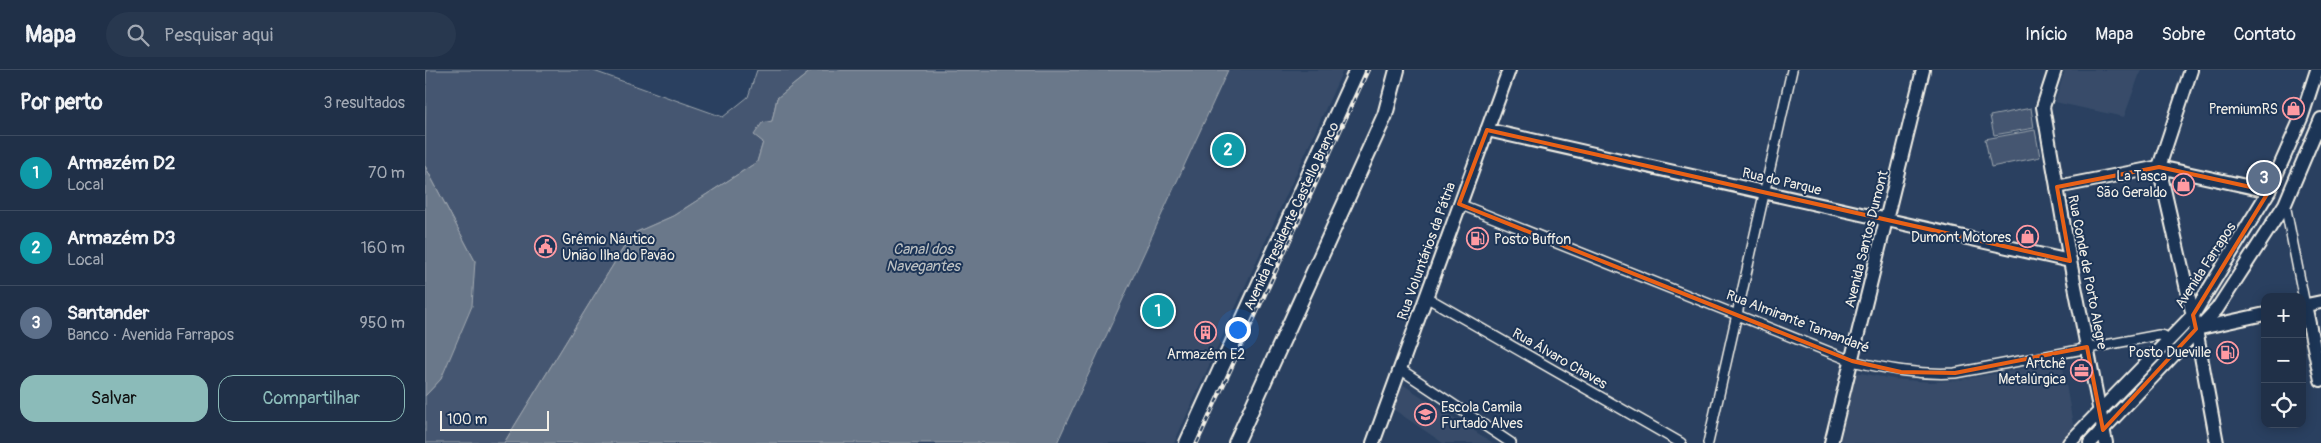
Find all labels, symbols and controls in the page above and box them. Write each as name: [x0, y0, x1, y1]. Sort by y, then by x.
search box: [106, 12, 456, 57]
text: Mapa: [25, 20, 76, 49]
icon: search: [124, 21, 152, 49]
text: Pesquisar aqui: [164, 23, 273, 47]
text: Início: [2025, 23, 2067, 46]
text: Mapa: [2095, 23, 2133, 46]
text: Sobre: [2161, 23, 2205, 46]
text: Contato: [2233, 23, 2296, 46]
text: Por perto: [20, 89, 102, 116]
text: 3 resultados: [323, 93, 405, 113]
shop icon: PremiumRS: [2282, 97, 2306, 121]
place label: PremiumRS: [2209, 101, 2278, 118]
street label: Avenida Presidente Castello Branco: [1240, 119, 1343, 313]
pin: 2: [1212, 131, 1244, 169]
text: Armazém D2: [67, 151, 175, 175]
pin: 3: [2248, 159, 2280, 197]
text: 1: [33, 163, 39, 183]
text: 70 m: [368, 163, 405, 183]
street label: Rua do Parque: [1741, 164, 1823, 199]
street label: Avenida Santos Dumont: [1841, 168, 1892, 310]
place label: La Tasca São Geraldo: [2096, 168, 2167, 201]
shop icon: La Tasca São Geraldo: [2171, 172, 2195, 196]
text: Local: [67, 175, 104, 195]
street label: Rua Voluntários da Pátria: [1394, 180, 1459, 322]
street label: Rua Conde de Porto Alegre: [2064, 193, 2111, 351]
street label: Avenida Farrapos: [2171, 219, 2240, 311]
shop icon: Dumont Motores: [2015, 225, 2039, 249]
text: Armazém D3: [67, 226, 175, 250]
fuel station icon: Posto Buffon: [1466, 227, 1490, 251]
place label: Dumont Motores: [1911, 229, 2012, 246]
place label: Grêmio Náutico União Ilha do Pavão: [562, 231, 675, 264]
place label: Posto Buffon: [1494, 231, 1571, 248]
public building icon: Grêmio Náutico União Ilha do Pavão: [534, 235, 558, 259]
text: 2: [32, 238, 40, 258]
text: 160 m: [361, 238, 405, 258]
water label: Canal dos Navegantes: [886, 240, 962, 276]
text: Local: [67, 250, 104, 270]
street label: Rua Almirante Tamandaré: [1724, 286, 1872, 357]
pin: 1: [1142, 292, 1174, 330]
map controls: [2261, 293, 2306, 428]
button: +: [2261, 293, 2306, 338]
text: Santander: [67, 301, 149, 325]
text: 3: [32, 313, 40, 333]
text: 950 m: [359, 313, 405, 333]
your location: [1225, 317, 1251, 343]
building icon: Armazém E2: [1194, 320, 1218, 344]
street label: Rua Álvaro Chaves: [1509, 324, 1611, 393]
text: Banco · Avenida Farrapos: [67, 325, 234, 345]
button: −: [2261, 338, 2306, 383]
fuel station icon: Posto Dueville: [2215, 340, 2239, 364]
place label: Posto Dueville: [2128, 344, 2211, 361]
place label: Armazém E2: [1167, 346, 1245, 363]
place label: Artchê Metalúrgica: [1998, 355, 2066, 388]
office icon: Artchê Metalúrgica: [2070, 359, 2094, 383]
button: Salvar: [20, 375, 208, 422]
button: Compartilhar: [218, 375, 405, 422]
button: locate: [2261, 383, 2306, 428]
place label: Escola Camila Furtado Alves: [1441, 399, 1523, 432]
school or university icon: Escola Camila Furtado Alves: [1413, 403, 1437, 427]
scale bar: [440, 408, 549, 431]
text: 100 m: [447, 411, 487, 428]

